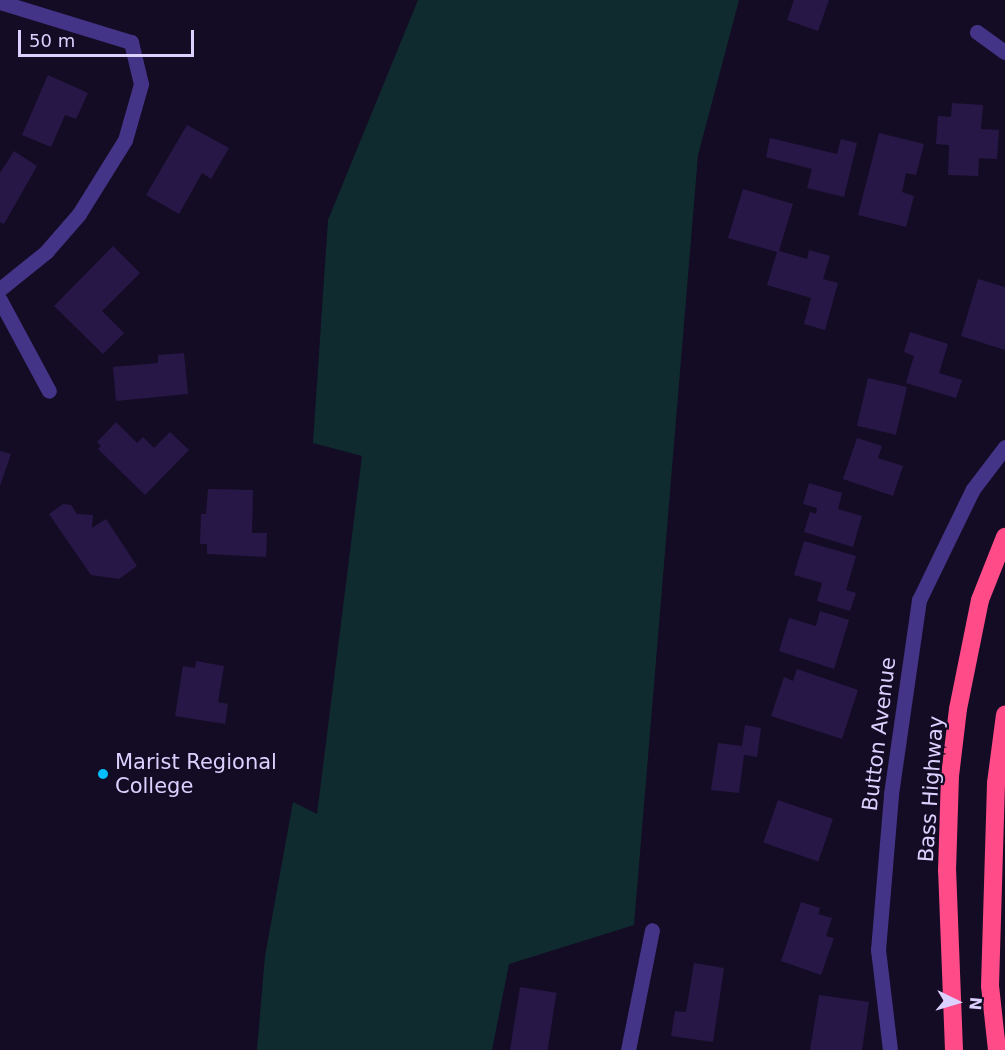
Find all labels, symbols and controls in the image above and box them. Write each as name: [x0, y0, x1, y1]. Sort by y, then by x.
scale bar: [21, 18, 196, 56]
text: 50 m: [29, 30, 75, 51]
street label: Button Avenue: [857, 656, 901, 812]
street label: Bass Highway: [913, 715, 949, 863]
place label: Marist Regional College: [115, 749, 277, 799]
marker: Marist Regional College: [96, 767, 110, 781]
north arrow: [927, 972, 987, 1032]
text: N: [965, 996, 985, 1011]

